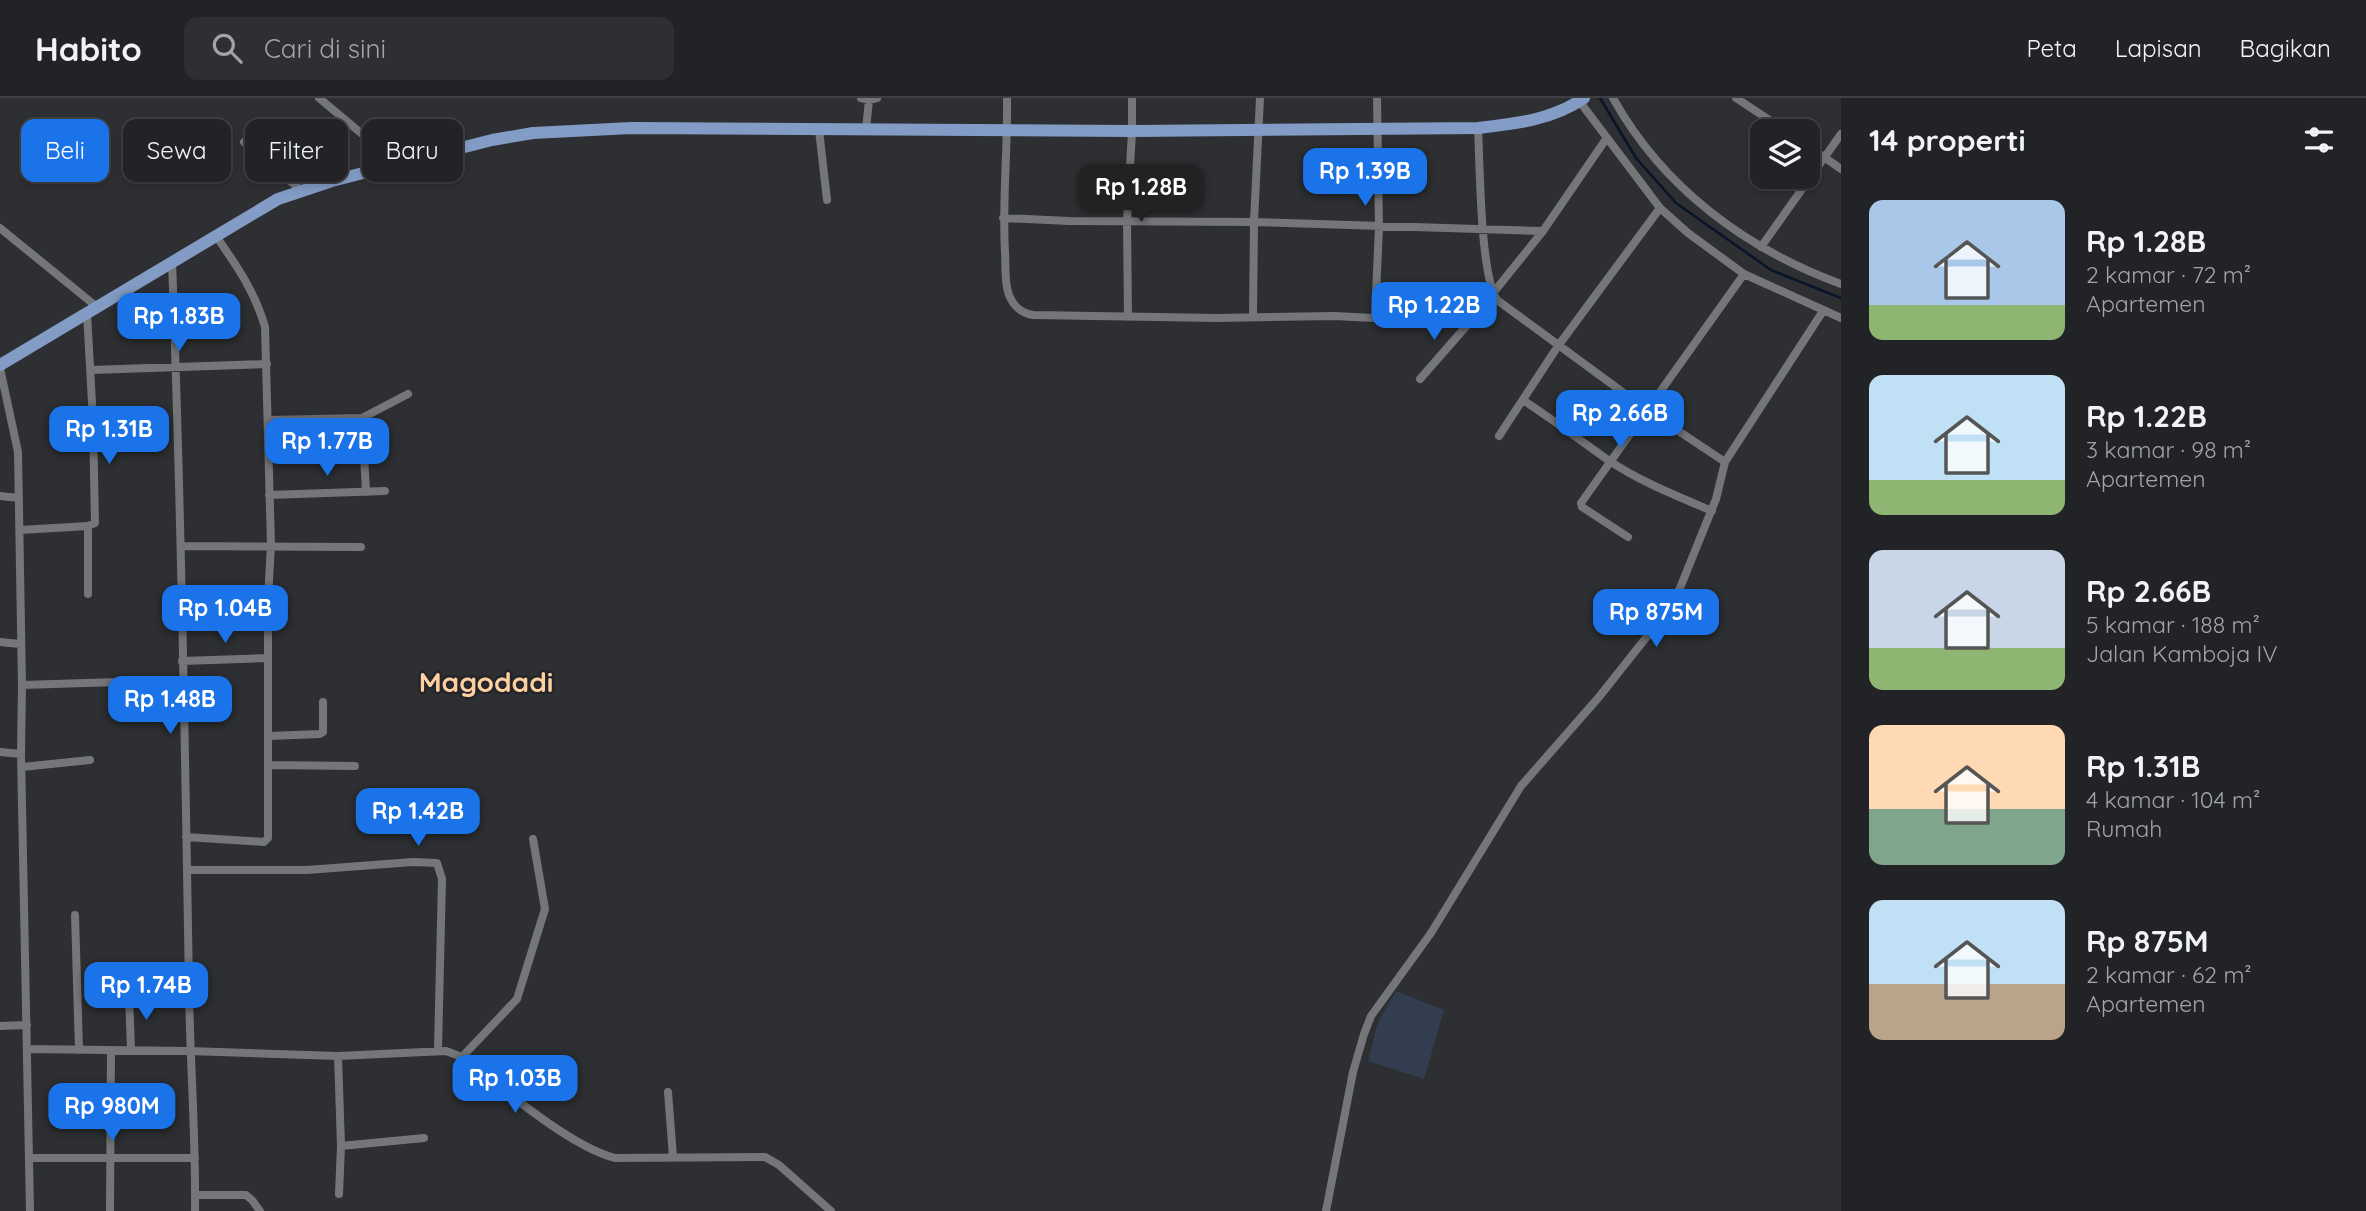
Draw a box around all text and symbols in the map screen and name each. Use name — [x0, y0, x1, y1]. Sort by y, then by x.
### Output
search box — [184, 17, 674, 80]
text: Habito — [35, 28, 142, 69]
icon: search — [208, 29, 246, 67]
text: Cari di sini — [264, 32, 386, 65]
text: Peta — [2026, 33, 2077, 63]
text: Lapisan — [2115, 33, 2202, 63]
text: Bagikan — [2240, 33, 2331, 63]
chip: Beli — [21, 119, 109, 182]
chip: Sewa — [123, 119, 231, 182]
chip: Filter — [245, 119, 348, 182]
chip: Baru — [362, 119, 463, 182]
map controls — [1750, 119, 1820, 189]
button: layers — [1750, 119, 1820, 189]
text: 14 properti — [1869, 121, 2026, 159]
icon: filters — [2300, 121, 2338, 159]
pin: Rp 1.39B — [1293, 148, 1437, 208]
text: Rp 1.39B — [1319, 156, 1411, 185]
pin: Rp 1.28B — [1069, 164, 1213, 224]
text: Rp 1.28B — [1095, 172, 1187, 201]
text: Rp 1.28B — [2086, 222, 2206, 260]
icon: home — [1925, 228, 2009, 312]
text: 2 kamar · 72 m² — [2086, 260, 2251, 289]
pin: Rp 1.22B — [1362, 282, 1506, 342]
text: Apartemen — [2086, 289, 2206, 318]
text: Rp 1.22B — [1388, 290, 1480, 319]
pin: Rp 1.83B — [107, 294, 251, 353]
text: Rp 1.83B — [133, 301, 225, 330]
pin: Rp 2.66B — [1548, 390, 1692, 450]
text: Rp 1.22B — [2086, 397, 2207, 435]
text: Rp 2.66B — [1572, 398, 1668, 427]
icon: home — [1925, 403, 2009, 487]
pin: Rp 1.31B — [37, 406, 181, 466]
text: Rp 1.31B — [65, 414, 153, 443]
pin: Rp 1.77B — [255, 418, 399, 478]
text: Rp 1.77B — [281, 426, 373, 455]
text: 3 kamar · 98 m² — [2086, 435, 2251, 464]
text: Apartemen — [2086, 464, 2206, 493]
text: Rp 2.66B — [2086, 572, 2211, 610]
icon: home — [1925, 578, 2009, 662]
pin: Rp 1.04B — [153, 586, 297, 645]
pin: Rp 875M — [1591, 589, 1721, 649]
text: Rp 1.04B — [178, 593, 272, 622]
text: Rp 875M — [1609, 597, 1703, 626]
text: 5 kamar · 188 m² — [2086, 610, 2260, 639]
text: Jalan Kamboja IV — [2086, 639, 2278, 668]
district label: Magodadi — [419, 664, 553, 699]
pin: Rp 1.48B — [98, 676, 242, 736]
text: Rp 1.48B — [124, 684, 216, 713]
text: Rp 1.31B — [2086, 747, 2200, 785]
icon: home — [1925, 753, 2009, 837]
text: 4 kamar · 104 m² — [2086, 785, 2260, 814]
pin: Rp 1.42B — [346, 788, 490, 848]
text: Rp 1.42B — [372, 796, 464, 825]
text: Rumah — [2086, 814, 2162, 843]
text: Rp 875M — [2086, 922, 2209, 960]
icon: home — [1925, 928, 2009, 1012]
text: 2 kamar · 62 m² — [2086, 960, 2252, 989]
pin: Rp 1.74B — [74, 962, 218, 1022]
text: Rp 1.74B — [100, 970, 192, 999]
text: Apartemen — [2086, 989, 2206, 1018]
pin: Rp 1.03B — [443, 1056, 587, 1115]
text: Rp 1.03B — [469, 1063, 561, 1092]
pin: Rp 980M — [47, 1084, 177, 1143]
text: Rp 980M — [64, 1091, 160, 1120]

